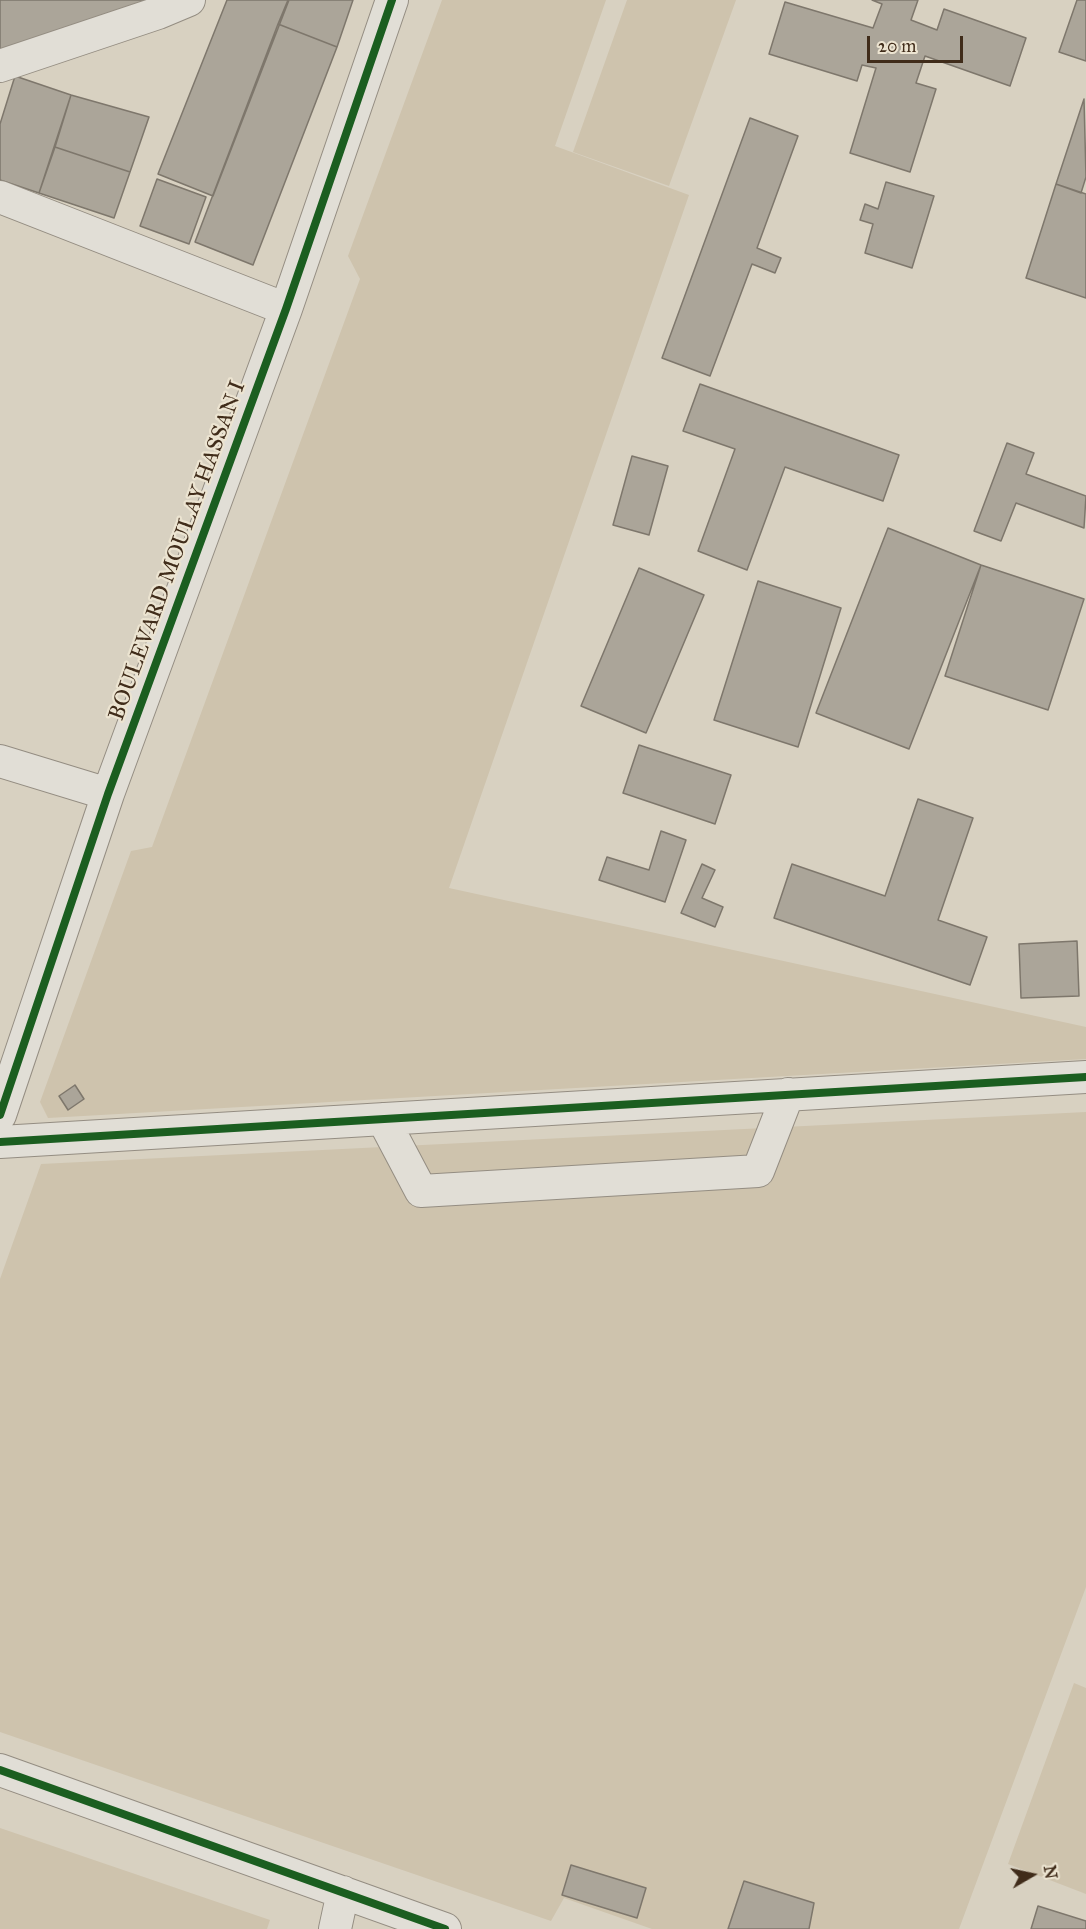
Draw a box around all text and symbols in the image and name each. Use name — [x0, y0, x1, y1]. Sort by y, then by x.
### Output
scale bar — [870, 24, 966, 62]
text: 20 m — [878, 35, 916, 57]
street label: BOULEVARD MOULAY HASSAN I — [104, 378, 252, 724]
north arrow — [1002, 1845, 1062, 1905]
text: N — [1040, 1864, 1061, 1880]

